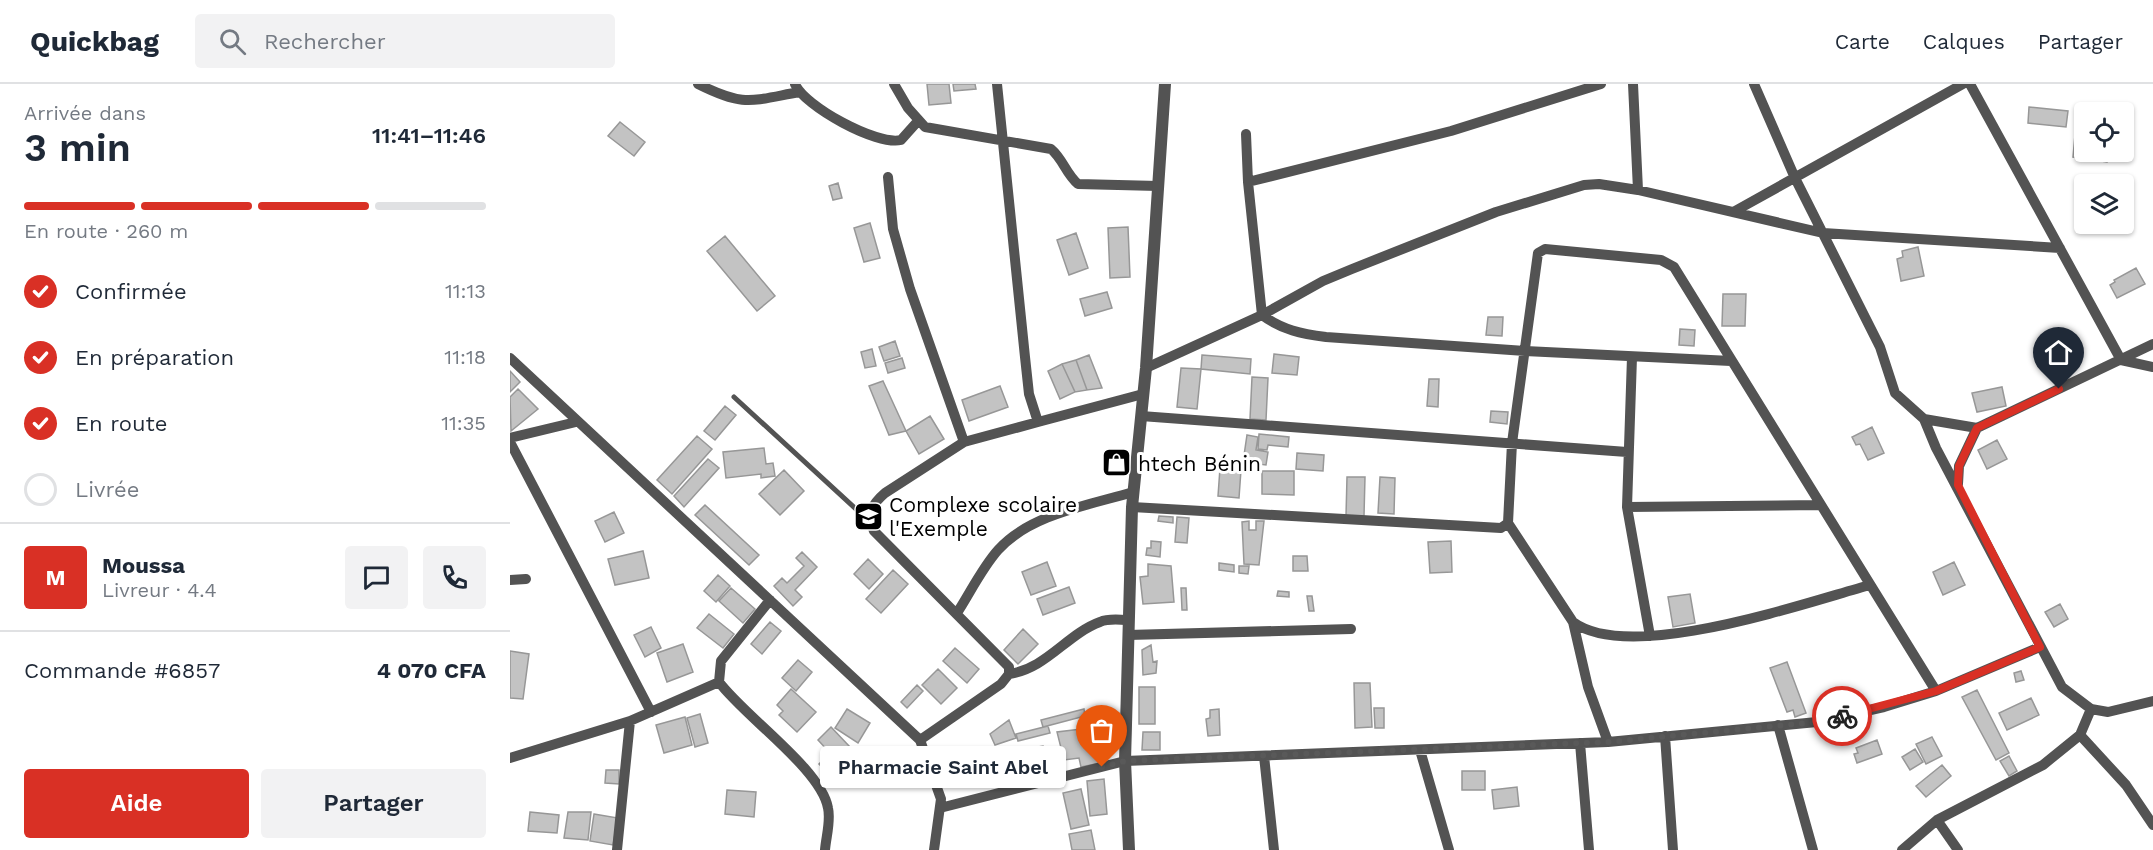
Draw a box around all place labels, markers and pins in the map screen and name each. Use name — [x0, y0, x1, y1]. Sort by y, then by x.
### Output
pin — [2033, 327, 2084, 389]
shop icon: htech Bénin — [1101, 447, 1133, 479]
place label: htech Bénin — [1138, 451, 1261, 476]
place label: Complexe scolaire l'Exemple — [889, 492, 1077, 541]
school or university icon: Complexe scolaire l'Exemple — [852, 500, 884, 532]
pin — [1076, 705, 1127, 767]
callout: Pharmacie Saint Abel — [820, 746, 1066, 788]

